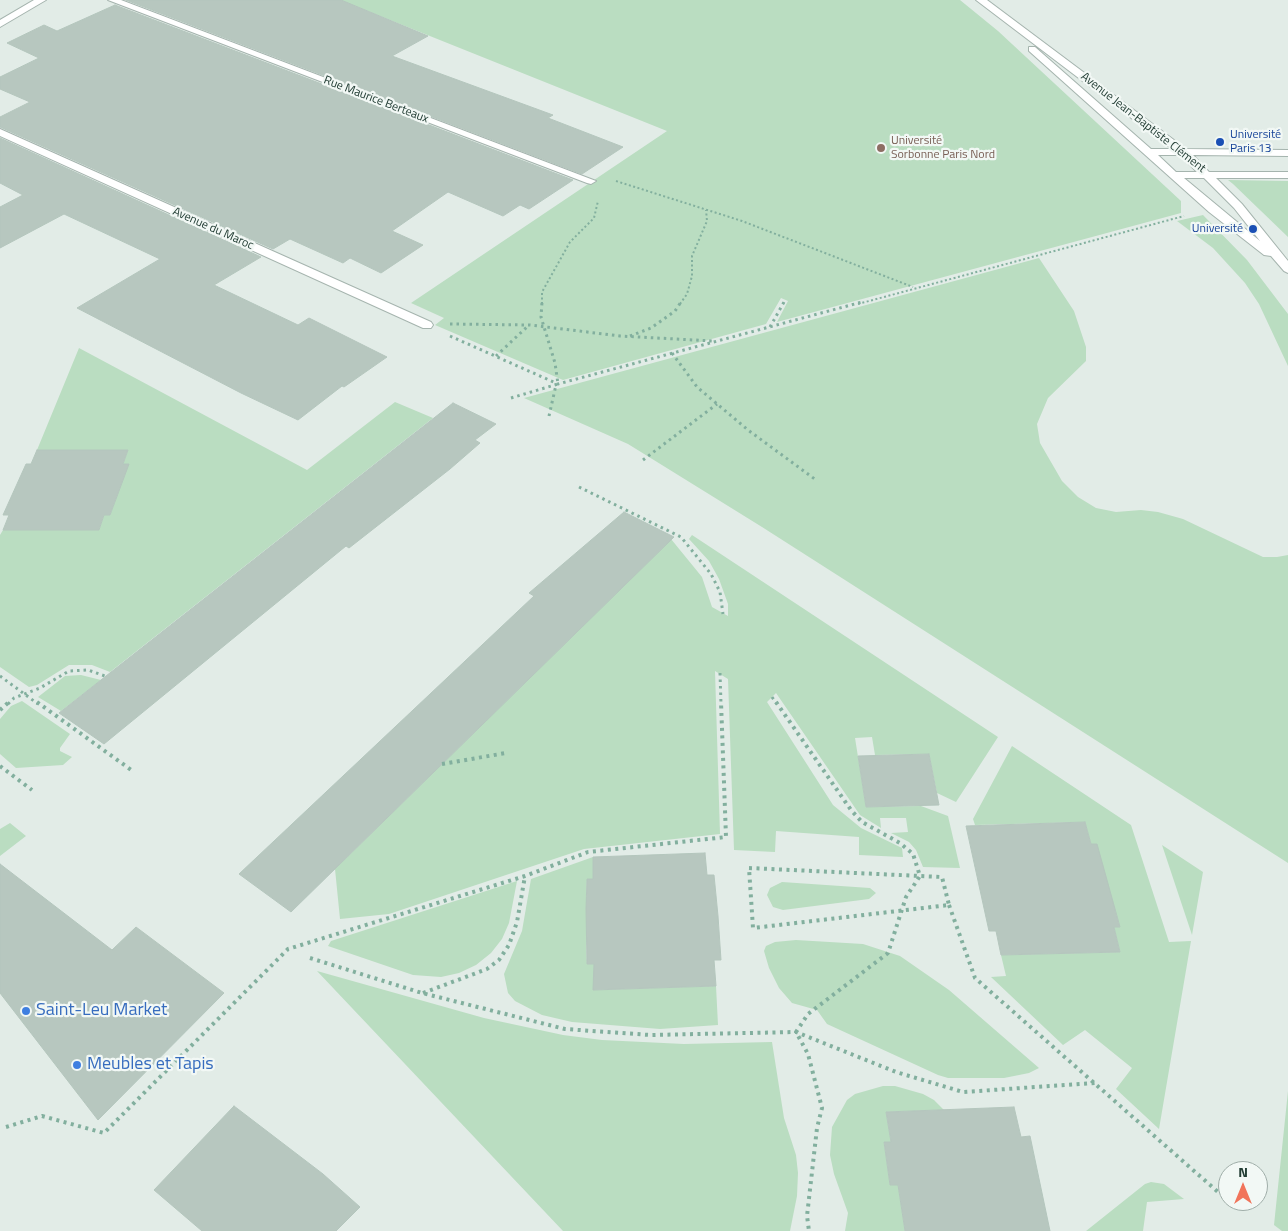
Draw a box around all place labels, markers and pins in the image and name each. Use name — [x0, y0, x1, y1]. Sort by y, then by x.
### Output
place label: Université Paris 13 — [1230, 128, 1281, 156]
place label: Université Sorbonne Paris Nord — [891, 134, 995, 162]
marker: Université Paris 13 — [1214, 136, 1226, 148]
marker: Université Sorbonne Paris Nord — [875, 142, 887, 154]
place label: Université — [1192, 222, 1243, 236]
marker: Université — [1247, 223, 1259, 235]
place label: Saint-Leu Market — [36, 1000, 167, 1022]
marker: Saint-Leu Market — [20, 1005, 32, 1017]
place label: Meubles et Tapis — [87, 1054, 214, 1076]
marker: Meubles et Tapis — [71, 1059, 83, 1071]

